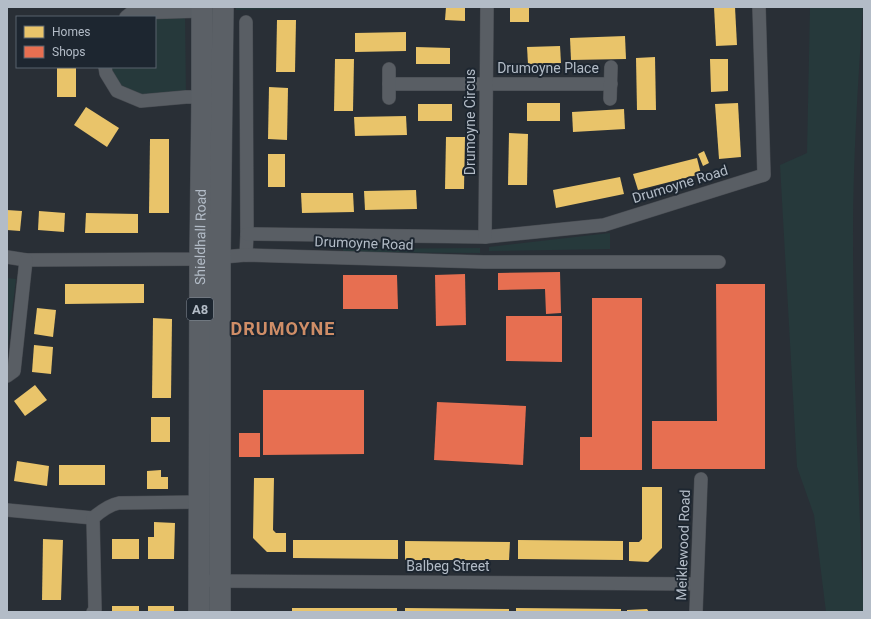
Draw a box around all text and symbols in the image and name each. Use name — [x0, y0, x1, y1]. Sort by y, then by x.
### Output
legend — [16, 16, 156, 68]
text: Homes — [52, 25, 90, 39]
text: Shops — [52, 45, 86, 59]
street label: Drumoyne Place — [497, 60, 599, 76]
street label: Drumoyne Circus — [462, 69, 478, 175]
street label: Drumoyne Road — [630, 162, 730, 206]
street label: Shieldhall Road — [192, 189, 209, 285]
street label: Drumoyne Road — [314, 233, 414, 253]
road number: A8 — [187, 298, 213, 320]
district label: DRUMOYNE — [231, 318, 335, 339]
street label: Meiklewood Road — [673, 489, 693, 601]
street label: Balbeg Street — [406, 558, 490, 574]

